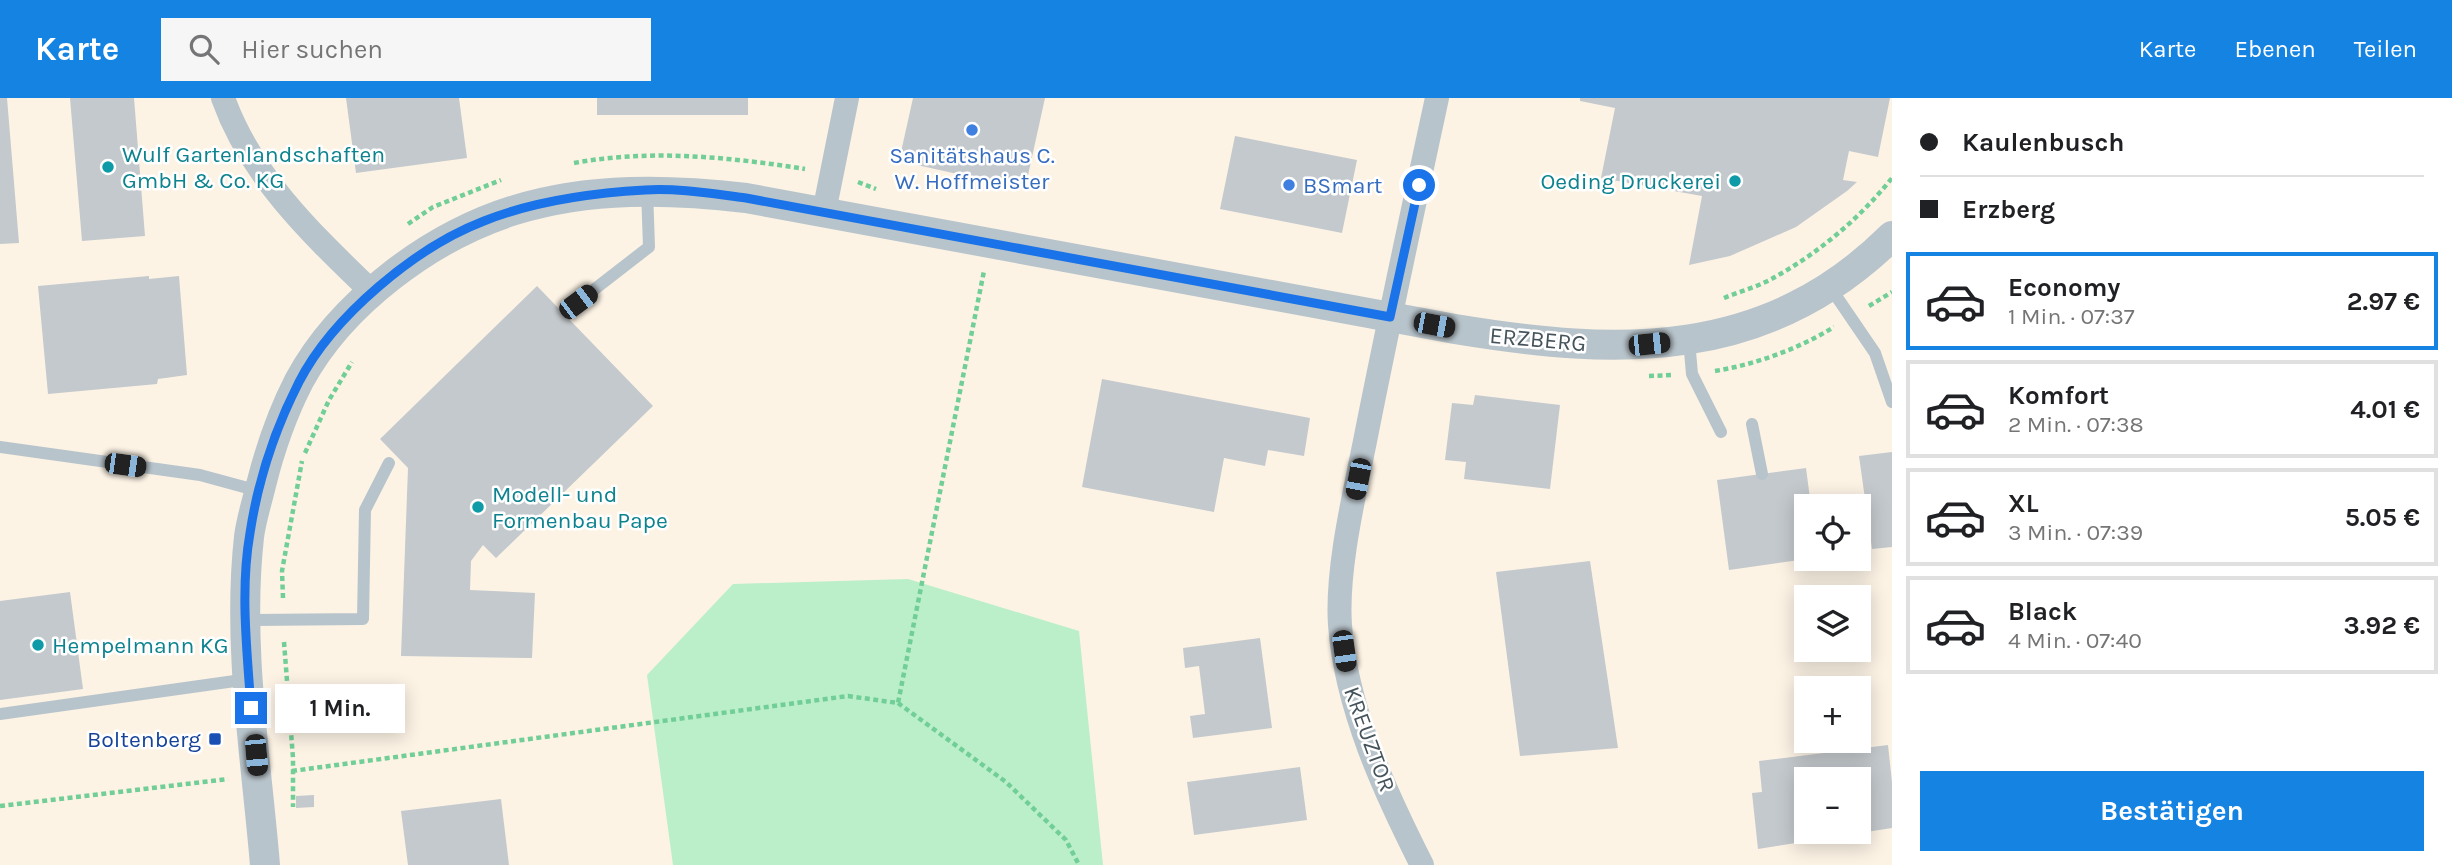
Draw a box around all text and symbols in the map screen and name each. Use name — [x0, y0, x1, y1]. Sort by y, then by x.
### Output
search box — [161, 18, 651, 81]
text: Karte — [35, 30, 119, 68]
icon: search — [185, 30, 223, 68]
text: Hier suchen — [241, 34, 383, 65]
text: Karte — [2139, 35, 2196, 63]
text: Ebenen — [2234, 35, 2316, 63]
text: Teilen — [2354, 35, 2417, 63]
marker: Sanitätshaus C. W. Hoffmeister — [964, 122, 980, 138]
text: Kaulenbusch — [1962, 127, 2124, 158]
place label: Wulf Gartenlandschaften GmbH & Co. KG — [122, 141, 385, 194]
place label: Sanitätshaus C. W. Hoffmeister — [889, 142, 1055, 195]
marker: Wulf Gartenlandschaften GmbH & Co. KG — [100, 159, 116, 175]
place label: Oeding Druckerei — [1540, 168, 1721, 195]
route start — [1403, 169, 1435, 201]
place label: BSmart — [1303, 172, 1383, 199]
marker: Oeding Druckerei — [1727, 173, 1743, 189]
marker: BSmart — [1281, 177, 1297, 193]
text: Erzberg — [1962, 194, 2055, 225]
icon: car — [1924, 270, 1987, 333]
text: Economy — [2008, 272, 2120, 303]
car — [555, 281, 602, 323]
text: 2.97 € — [2347, 286, 2420, 317]
text: 1 Min. · 07:37 — [2008, 303, 2135, 330]
car — [1412, 311, 1457, 339]
street label: ERZBERG — [1489, 322, 1587, 357]
car — [1628, 331, 1671, 357]
icon: car — [1924, 378, 1987, 441]
text: Komfort — [2008, 380, 2109, 411]
text: 4.01 € — [2350, 394, 2420, 425]
text: 2 Min. · 07:38 — [2008, 411, 2144, 438]
car — [103, 452, 148, 478]
car — [1344, 456, 1373, 502]
place label: Modell- und Formenbau Pape — [492, 481, 668, 534]
icon: car — [1924, 486, 1987, 549]
text: XL — [2008, 488, 2039, 519]
map controls — [1794, 494, 1871, 844]
button: locate — [1794, 494, 1871, 571]
marker: Modell- und Formenbau Pape — [470, 499, 486, 515]
text: 5.05 € — [2345, 502, 2420, 533]
text: 3 Min. · 07:39 — [2008, 519, 2143, 546]
button: layers — [1794, 585, 1871, 662]
icon: car — [1924, 594, 1987, 657]
text: Black — [2008, 596, 2077, 627]
text: 3.92 € — [2344, 610, 2420, 641]
text: 4 Min. · 07:40 — [2008, 627, 2142, 654]
car — [1331, 629, 1358, 673]
place label: Hempelmann KG — [52, 632, 229, 659]
marker: Hempelmann KG — [30, 637, 46, 653]
button: + — [1794, 676, 1871, 753]
street label: KREUZTOR — [1338, 683, 1401, 796]
callout: 1 Min. — [276, 684, 405, 732]
route end — [235, 692, 267, 724]
text: 1 Min. — [310, 695, 370, 722]
place label: Boltenberg — [87, 726, 201, 753]
marker: Boltenberg — [207, 731, 223, 747]
car — [244, 733, 269, 777]
button: − — [1794, 767, 1871, 844]
button: Bestätigen — [1920, 771, 2424, 851]

